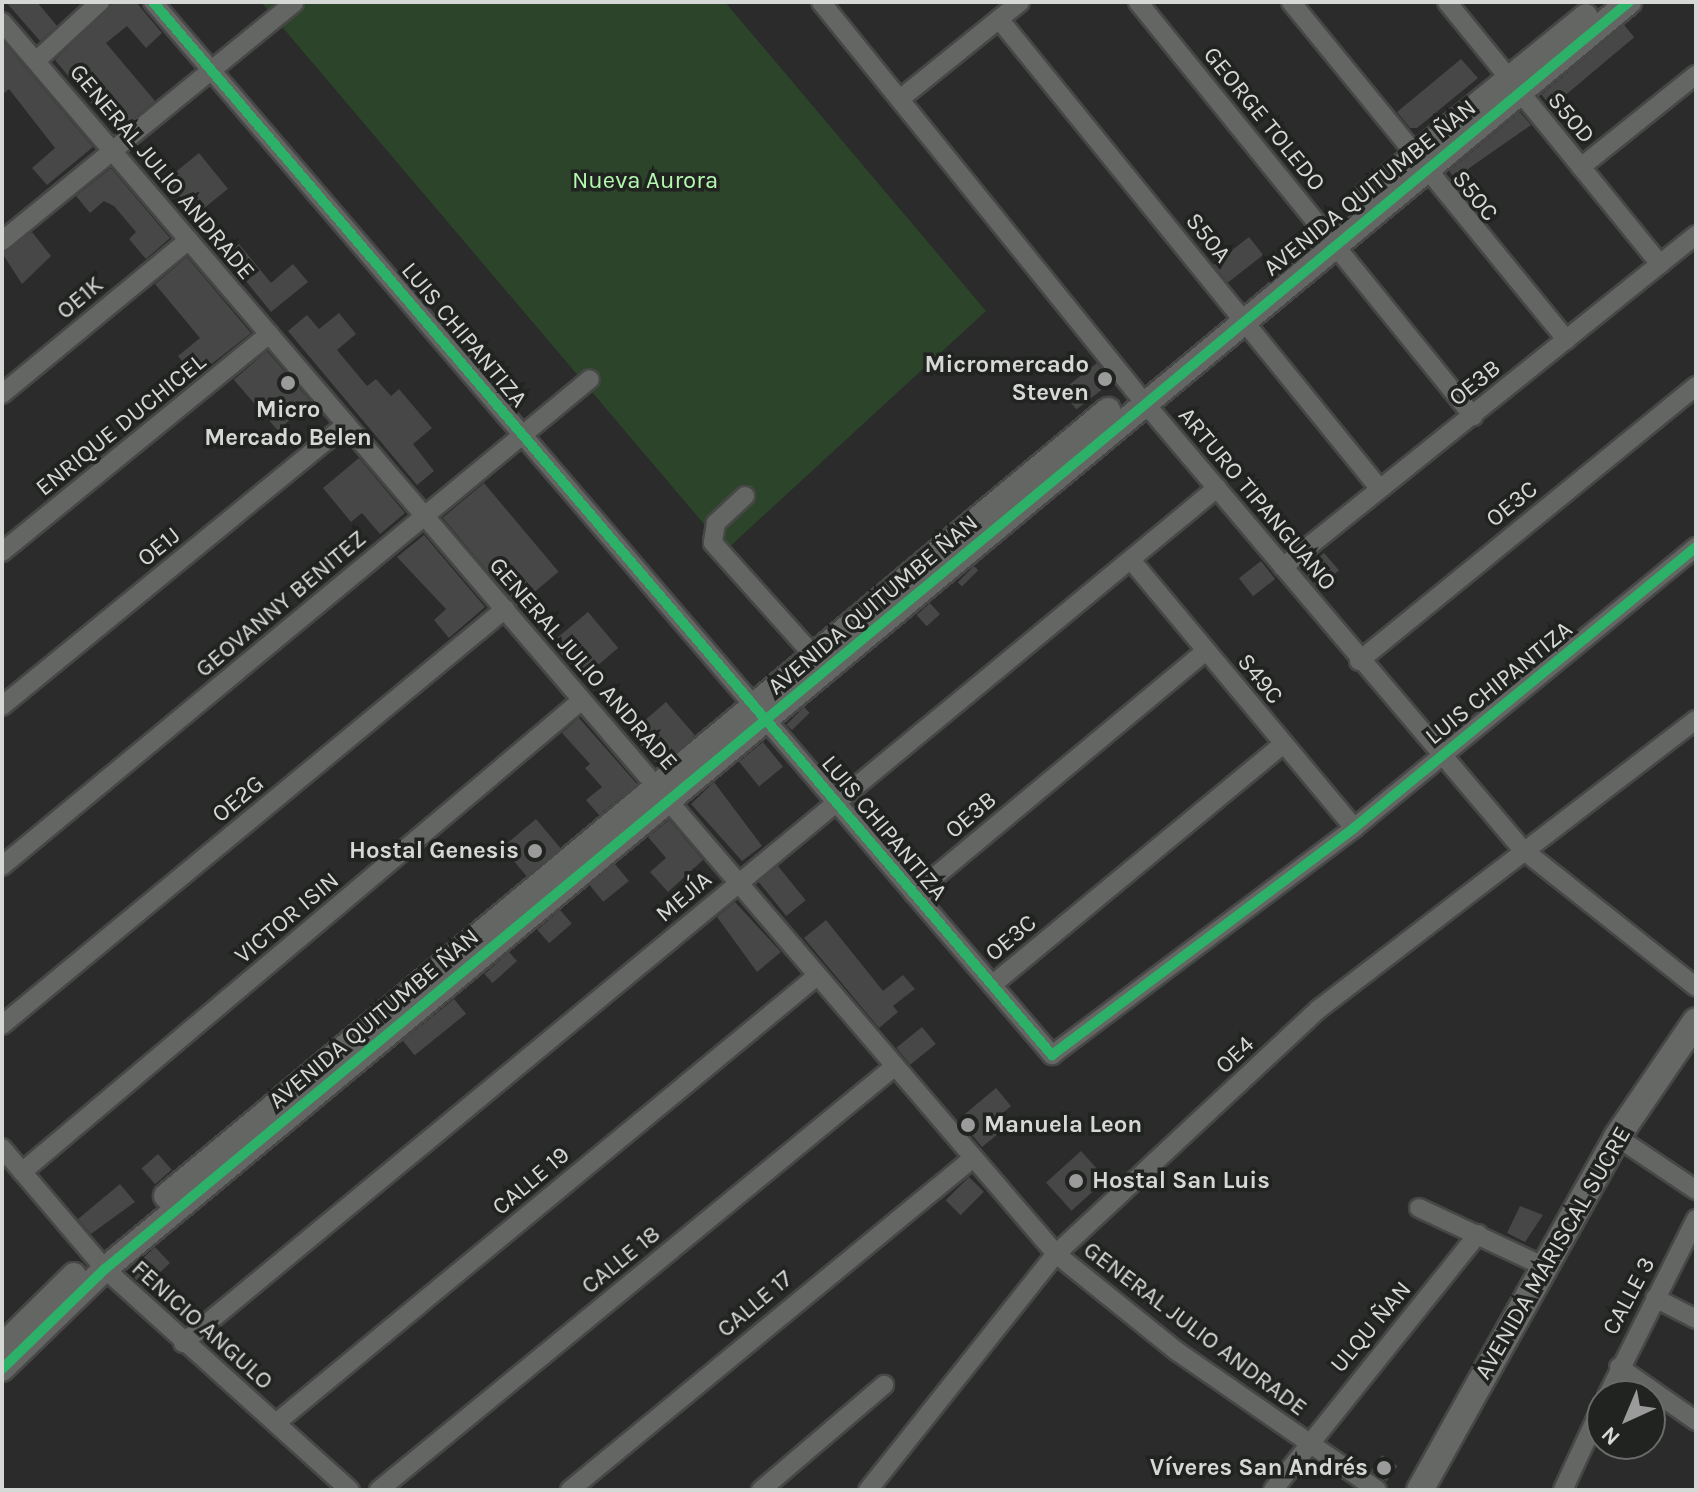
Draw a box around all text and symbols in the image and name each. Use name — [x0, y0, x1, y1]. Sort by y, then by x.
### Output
street label: GEORGE TOLEDO — [1197, 41, 1331, 197]
street label: GENERAL JULIO ANDRADE — [63, 58, 261, 286]
street label: S50D — [1541, 86, 1601, 150]
street label: AVENIDA QUITUMBE ÑAN — [1258, 93, 1482, 283]
street label: S50C — [1446, 165, 1504, 227]
park label: Nueva Aurora — [572, 167, 718, 195]
street label: S50A — [1179, 207, 1237, 269]
street label: LUIS CHIPANTIZA — [395, 257, 533, 413]
street label: OE1K — [51, 270, 109, 326]
street label: ENRIQUE DUCHICEL — [30, 348, 212, 502]
place label: Micromercado Steven — [924, 351, 1089, 407]
street label: OE3B — [1443, 354, 1507, 412]
marker: Micromercado Steven — [1096, 370, 1114, 388]
marker: Micro Mercado Belen — [279, 374, 297, 392]
place label: Micro Mercado Belen — [204, 396, 372, 452]
street label: ARTURO TIPANGUANO — [1172, 402, 1342, 596]
street label: OE3C — [1480, 475, 1544, 533]
street label: AVENIDA QUITUMBE ÑAN — [762, 509, 984, 701]
street label: OE1J — [132, 521, 186, 573]
street label: GEOVANNY BENITEZ — [190, 524, 372, 684]
street label: GENERAL JULIO ANDRADE — [483, 552, 683, 776]
street label: LUIS CHIPANTIZA — [1420, 615, 1578, 751]
street label: S49C — [1231, 648, 1289, 710]
street label: LUIS CHIPANTIZA — [815, 750, 953, 906]
street label: OE2G — [206, 769, 270, 829]
street label: OE3B — [940, 785, 1002, 845]
place label: Hostal Genesis — [349, 837, 519, 865]
marker: Hostal Genesis — [526, 842, 544, 860]
street label: MEJÍA — [650, 865, 718, 929]
street label: VICTOR ISIN — [229, 866, 345, 970]
street label: OE3C — [980, 908, 1042, 968]
street label: AVENIDA QUITUMBE ÑAN — [263, 923, 485, 1115]
street label: OE4 — [1210, 1030, 1260, 1080]
place label: Manuela Leon — [984, 1111, 1142, 1139]
marker: Manuela Leon — [959, 1116, 977, 1134]
street label: AVENIDA MARISCAL SUCRE — [1469, 1121, 1637, 1385]
street label: CALLE 19 — [487, 1140, 575, 1222]
place label: Hostal San Luis — [1092, 1167, 1270, 1195]
marker: Hostal San Luis — [1067, 1172, 1085, 1190]
street label: CALLE 18 — [576, 1220, 666, 1300]
street label: GENERAL JULIO ANDRADE — [1077, 1235, 1313, 1423]
street label: CALLE 3 — [1596, 1252, 1662, 1340]
street label: FENICIO ANGULO — [126, 1254, 278, 1396]
street label: CALLE 17 — [712, 1264, 798, 1344]
street label: ULQU ÑAN — [1324, 1275, 1418, 1379]
north arrow — [1586, 1380, 1666, 1460]
text: N — [1596, 1421, 1625, 1451]
place label: Víveres San Andrés — [1150, 1454, 1368, 1482]
marker: Víveres San Andrés — [1375, 1459, 1393, 1477]

